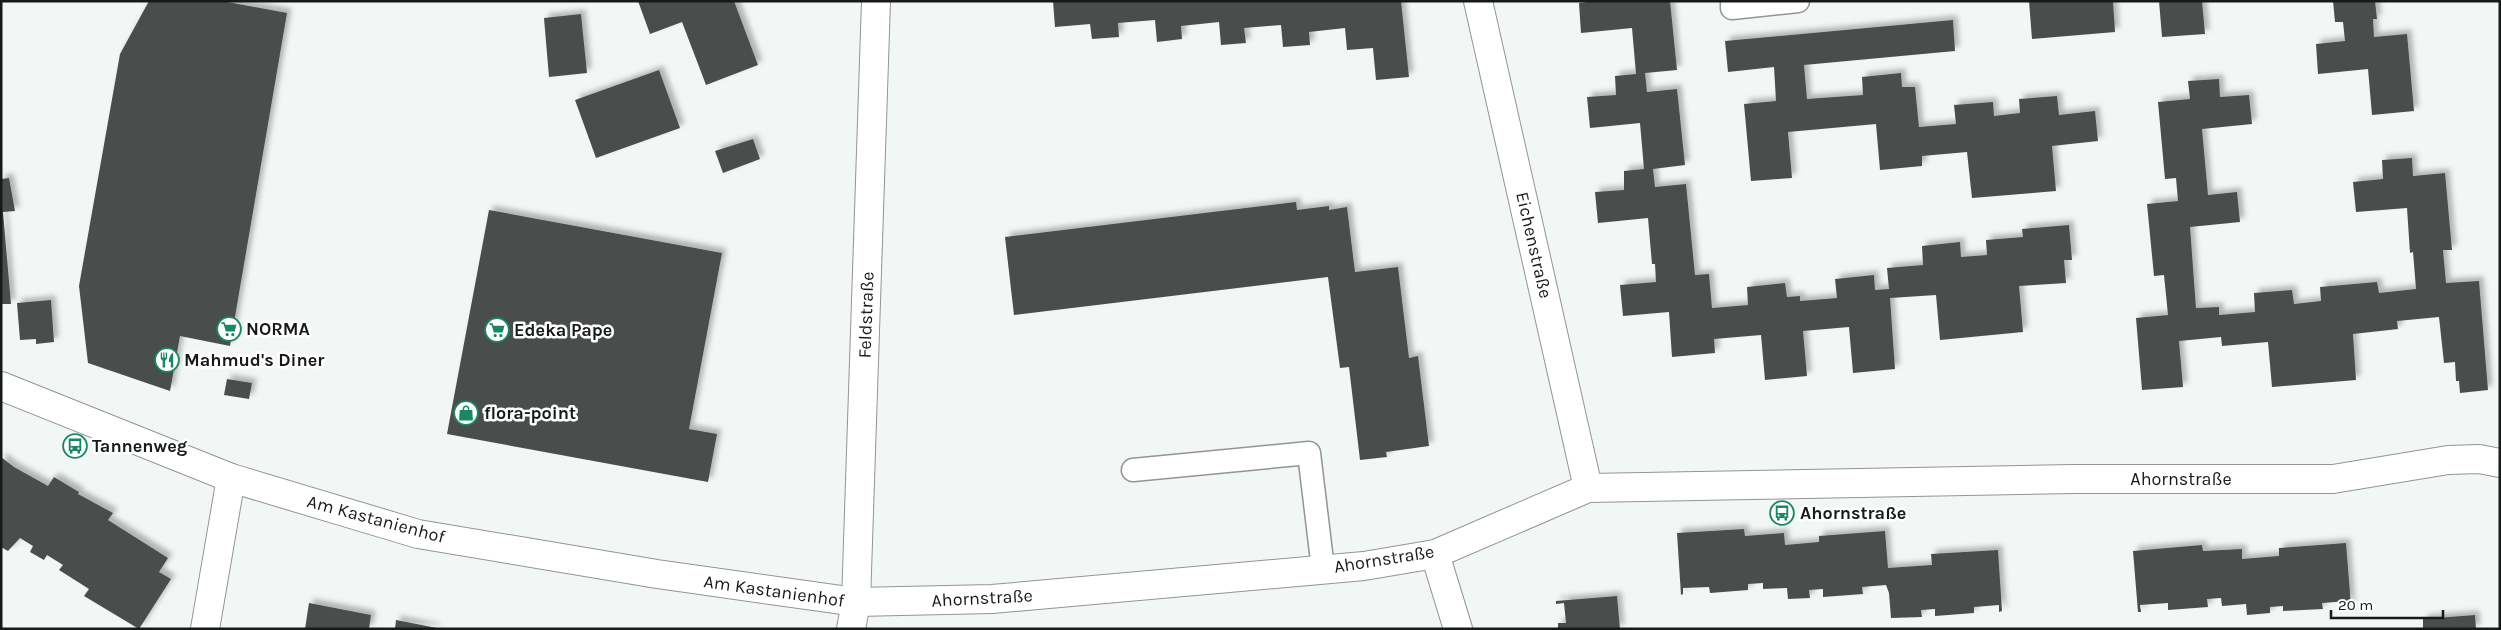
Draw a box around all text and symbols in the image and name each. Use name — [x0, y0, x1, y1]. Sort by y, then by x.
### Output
street label: Eichenstraße — [1511, 190, 1557, 300]
street label: Feldstraße — [853, 271, 879, 359]
supermarket icon: NORMA — [216, 316, 242, 342]
supermarket icon: Edeka Pape — [484, 317, 510, 343]
place label: NORMA — [246, 318, 310, 340]
place label: Edeka Pape — [514, 319, 612, 341]
restaurant icon: Mahmud's Diner — [154, 347, 180, 373]
place label: Mahmud's Diner — [184, 349, 324, 371]
shop icon: flora-point — [453, 400, 479, 426]
place label: flora-point — [484, 402, 576, 424]
bus stop icon: Tannenweg — [62, 433, 88, 459]
place label: Tannenweg — [92, 435, 188, 457]
street label: Ahornstraße — [2130, 468, 2232, 490]
street label: Am Kastanienhof — [305, 490, 448, 548]
bus stop icon: Ahornstraße — [1769, 500, 1795, 526]
place label: Ahornstraße — [1800, 502, 1906, 524]
street label: Ahornstraße — [1332, 540, 1436, 578]
street label: Am Kastanienhof — [702, 570, 846, 612]
street label: Ahornstraße — [931, 584, 1033, 612]
scale bar — [2331, 588, 2444, 620]
text: 20 m — [2338, 596, 2373, 614]

